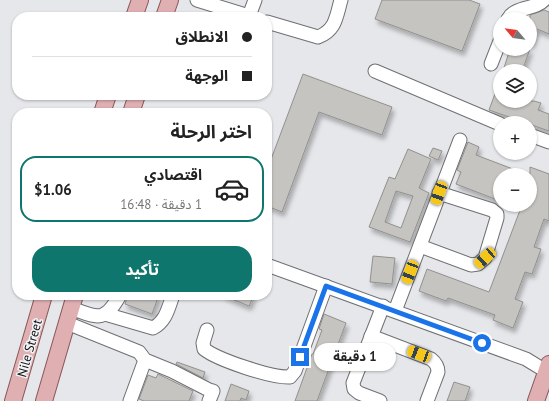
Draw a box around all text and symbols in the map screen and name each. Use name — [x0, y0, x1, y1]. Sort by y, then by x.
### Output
north arrow — [493, 12, 537, 56]
map controls — [493, 12, 537, 212]
text: الانطلاق — [176, 27, 228, 46]
button: layers — [493, 64, 537, 108]
text: الوجهة — [185, 66, 228, 85]
button: + — [493, 116, 537, 160]
text: اختر الرحلة — [171, 120, 252, 143]
text: اقتصادي — [144, 165, 202, 184]
button: − — [493, 168, 537, 212]
icon: car — [214, 171, 250, 207]
text: $1.06 — [34, 180, 72, 199]
car — [429, 180, 449, 206]
text: 1 دقيقة · 16:48 — [120, 196, 202, 213]
button: تأكيد — [32, 246, 252, 292]
car — [472, 246, 498, 270]
car — [400, 259, 420, 285]
street label: Nile Street — [13, 317, 46, 379]
route start — [473, 334, 491, 352]
callout: 1 دقيقة — [314, 343, 396, 371]
car — [406, 344, 432, 364]
route end — [291, 348, 309, 366]
text: 1 دقيقة — [333, 348, 377, 365]

